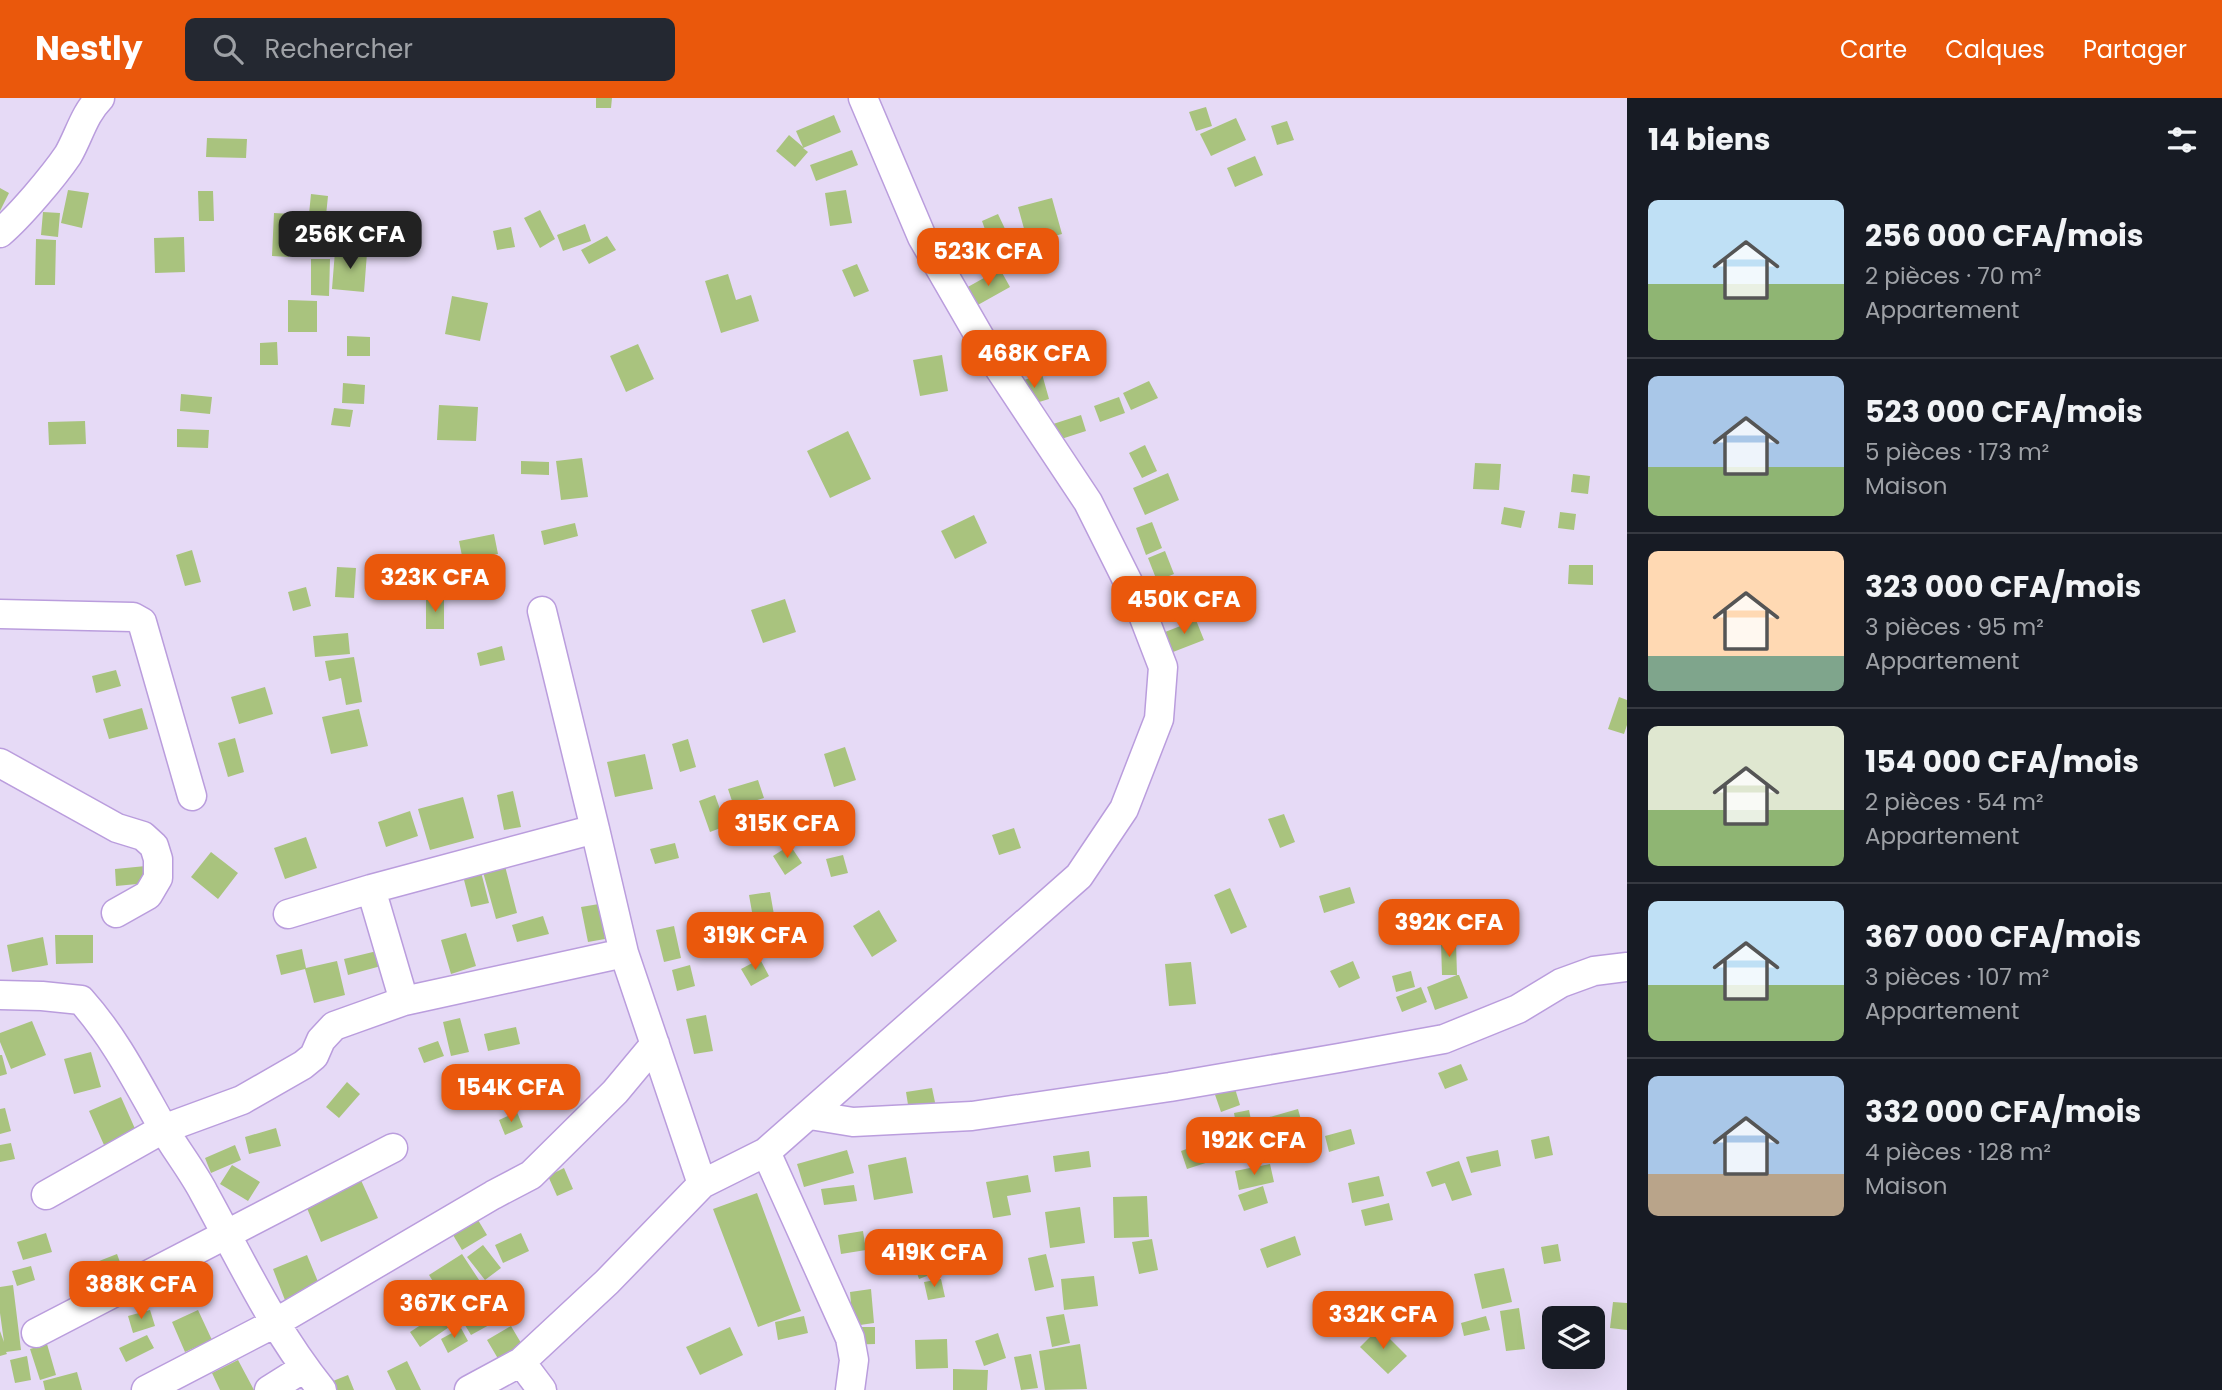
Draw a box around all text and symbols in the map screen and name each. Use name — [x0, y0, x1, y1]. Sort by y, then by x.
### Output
search box — [185, 18, 675, 81]
text: Nestly — [35, 25, 143, 72]
icon: search — [209, 30, 247, 68]
text: Rechercher — [265, 31, 413, 67]
text: Carte — [1840, 33, 1907, 66]
text: Calques — [1945, 33, 2045, 66]
text: Partager — [2083, 33, 2187, 66]
text: 14 biens — [1648, 118, 1771, 161]
icon: filters — [2163, 121, 2201, 159]
pin: 256K CFA — [278, 212, 422, 271]
text: 256 000 CFA/mois — [1865, 214, 2144, 257]
text: 256K CFA — [295, 218, 405, 250]
pin: 523K CFA — [916, 228, 1060, 288]
icon: home — [1704, 228, 1788, 312]
text: 523K CFA — [933, 235, 1043, 267]
text: 2 pièces · 70 m² — [1865, 260, 2042, 292]
text: Appartement — [1865, 294, 2019, 326]
pin: 468K CFA — [962, 330, 1106, 390]
text: 468K CFA — [977, 337, 1091, 369]
text: 523 000 CFA/mois — [1865, 390, 2143, 433]
icon: home — [1704, 404, 1788, 488]
text: 5 pièces · 173 m² — [1865, 436, 2049, 468]
text: Maison — [1865, 470, 1947, 502]
pin: 323K CFA — [363, 554, 507, 614]
text: 323K CFA — [381, 561, 489, 593]
text: 323 000 CFA/mois — [1865, 565, 2141, 608]
pin: 450K CFA — [1112, 576, 1256, 636]
icon: home — [1704, 579, 1788, 663]
text: 450K CFA — [1127, 583, 1241, 615]
text: 3 pièces · 95 m² — [1865, 611, 2044, 643]
text: Appartement — [1865, 645, 2019, 677]
text: 154 000 CFA/mois — [1865, 740, 2139, 783]
icon: home — [1704, 754, 1788, 838]
text: 2 pièces · 54 m² — [1865, 786, 2044, 818]
pin: 315K CFA — [715, 800, 859, 860]
text: 315K CFA — [734, 807, 840, 839]
text: Appartement — [1865, 820, 2019, 852]
pin: 392K CFA — [1377, 900, 1521, 959]
text: 392K CFA — [1394, 906, 1504, 938]
pin: 319K CFA — [683, 912, 827, 972]
text: 367 000 CFA/mois — [1865, 915, 2141, 958]
text: 319K CFA — [703, 919, 807, 951]
icon: home — [1704, 929, 1788, 1013]
text: 3 pièces · 107 m² — [1865, 961, 2049, 993]
text: Appartement — [1865, 995, 2019, 1027]
pin: 154K CFA — [439, 1065, 583, 1124]
text: 154K CFA — [457, 1071, 565, 1103]
text: 332 000 CFA/mois — [1865, 1090, 2141, 1133]
icon: home — [1704, 1104, 1788, 1188]
pin: 192K CFA — [1182, 1118, 1326, 1177]
text: 192K CFA — [1202, 1124, 1306, 1156]
text: 4 pièces · 128 m² — [1865, 1136, 2051, 1168]
text: Maison — [1865, 1170, 1947, 1202]
pin: 419K CFA — [862, 1230, 1006, 1289]
text: 419K CFA — [881, 1236, 987, 1268]
pin: 388K CFA — [69, 1262, 213, 1321]
text: 388K CFA — [85, 1268, 197, 1300]
pin: 367K CFA — [382, 1280, 526, 1340]
text: 367K CFA — [400, 1287, 508, 1319]
pin: 332K CFA — [1311, 1292, 1455, 1351]
text: 332K CFA — [1329, 1298, 1437, 1330]
map controls — [1542, 1306, 1605, 1369]
button: layers — [1542, 1306, 1605, 1369]

